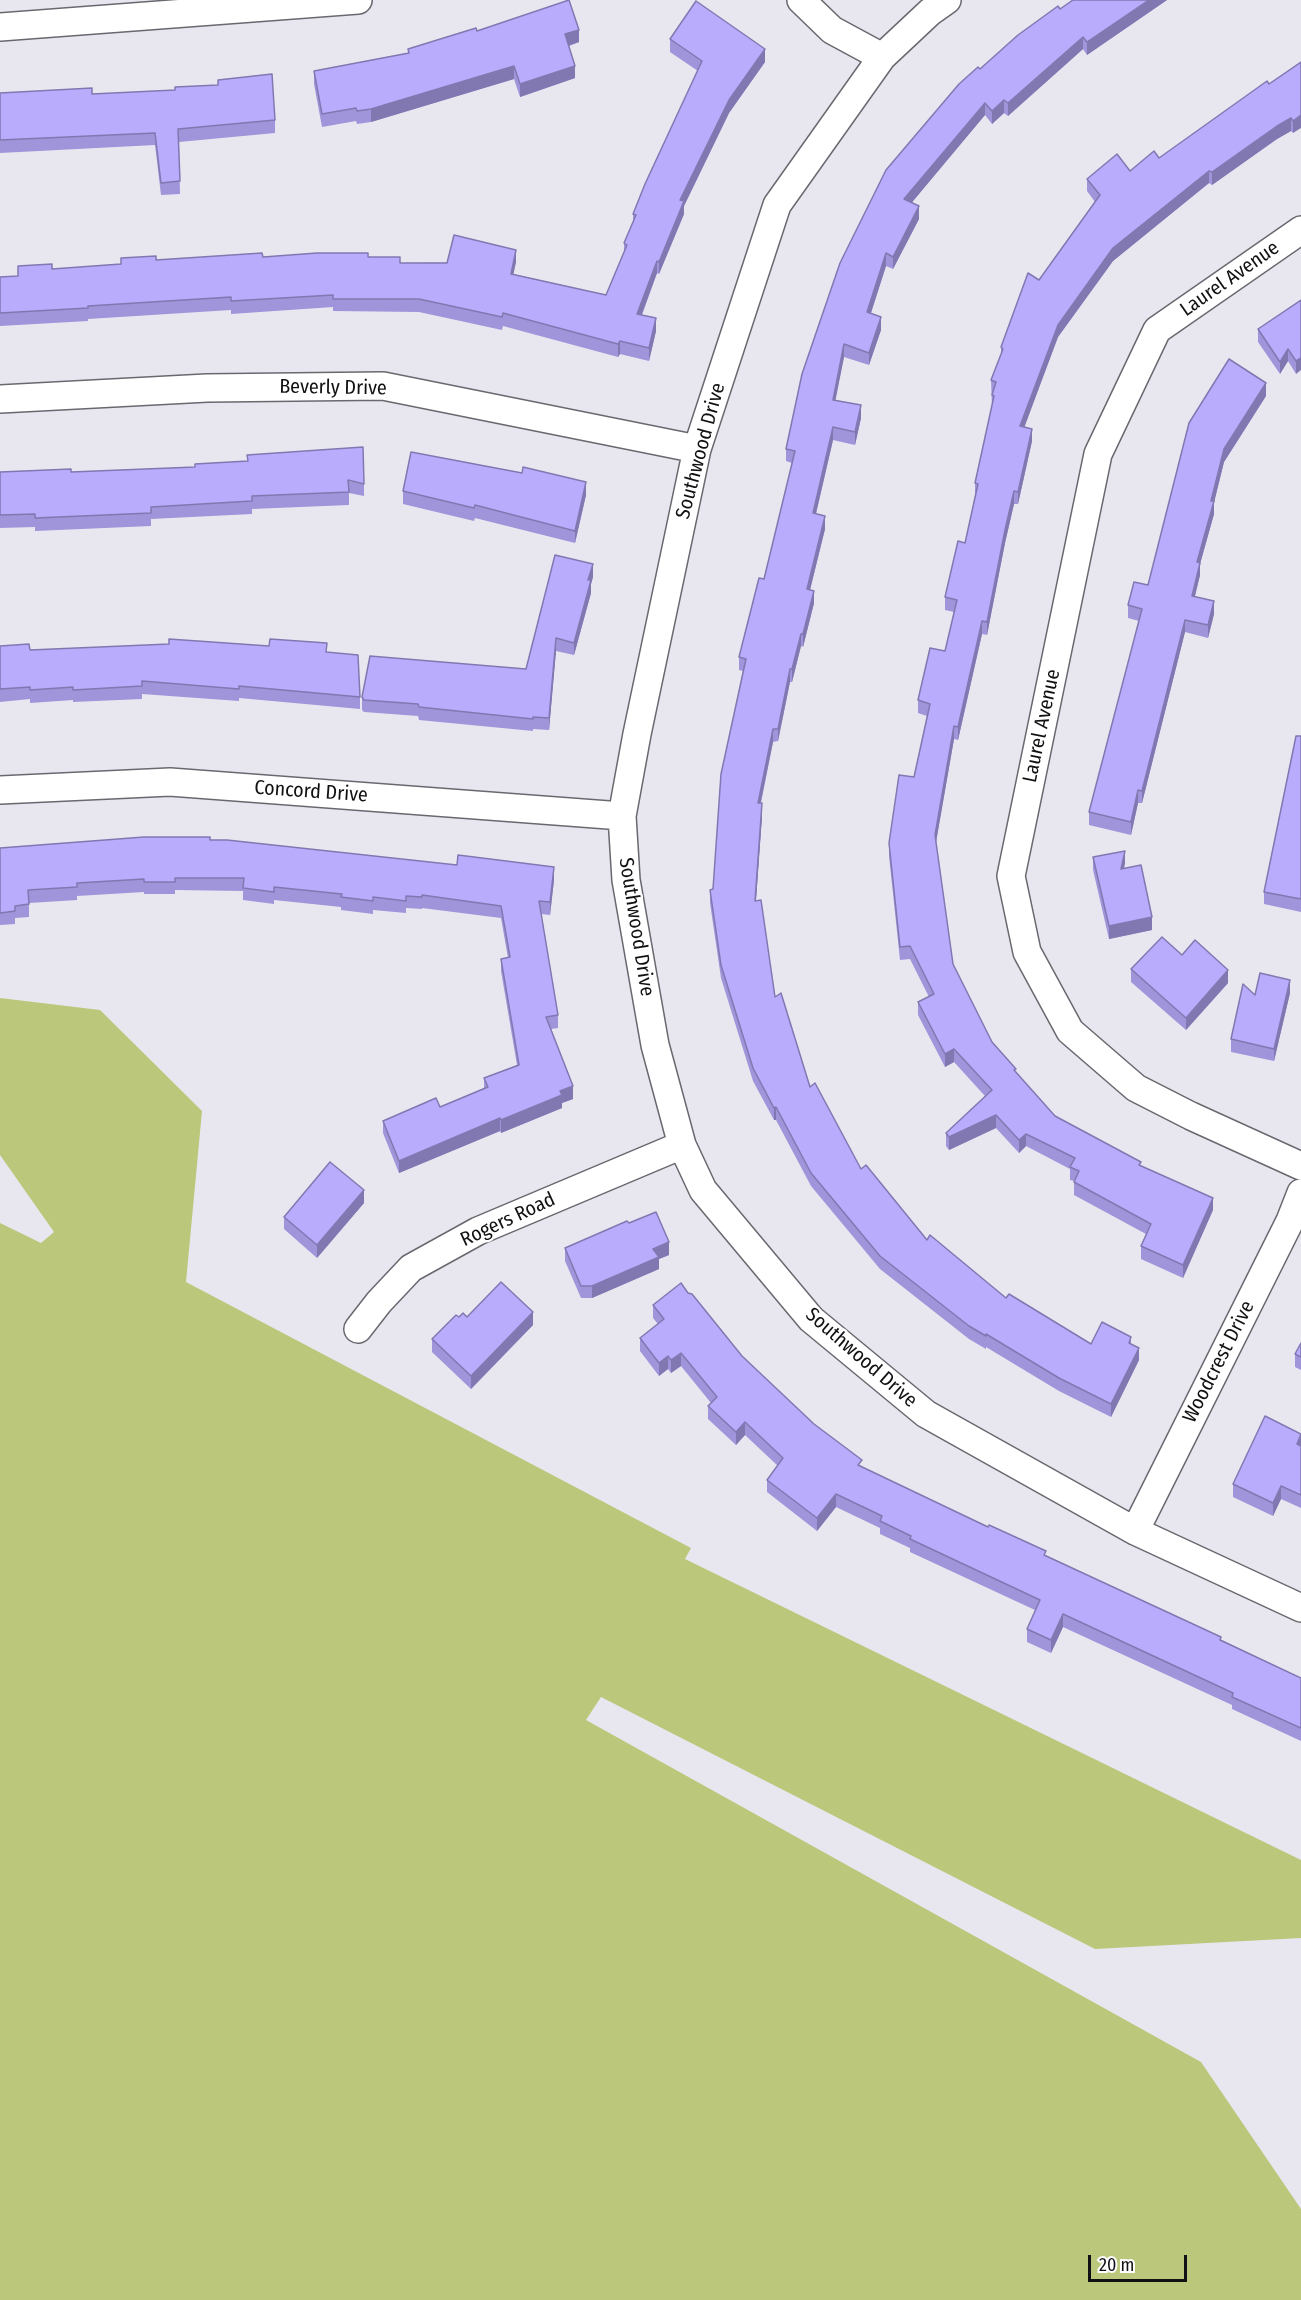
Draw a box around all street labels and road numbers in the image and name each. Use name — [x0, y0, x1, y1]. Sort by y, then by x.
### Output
street label: Laurel Avenue — [1176, 236, 1284, 322]
street label: Beverly Drive — [279, 375, 387, 401]
street label: Southwood Drive — [671, 380, 731, 522]
street label: Laurel Avenue — [1018, 667, 1066, 785]
street label: Concord Drive — [253, 776, 369, 808]
street label: Southwood Drive — [613, 856, 659, 998]
street label: Rogers Road — [457, 1188, 559, 1252]
street label: Woodcrest Drive — [1178, 1297, 1260, 1427]
street label: Southwood Drive — [800, 1303, 922, 1413]

